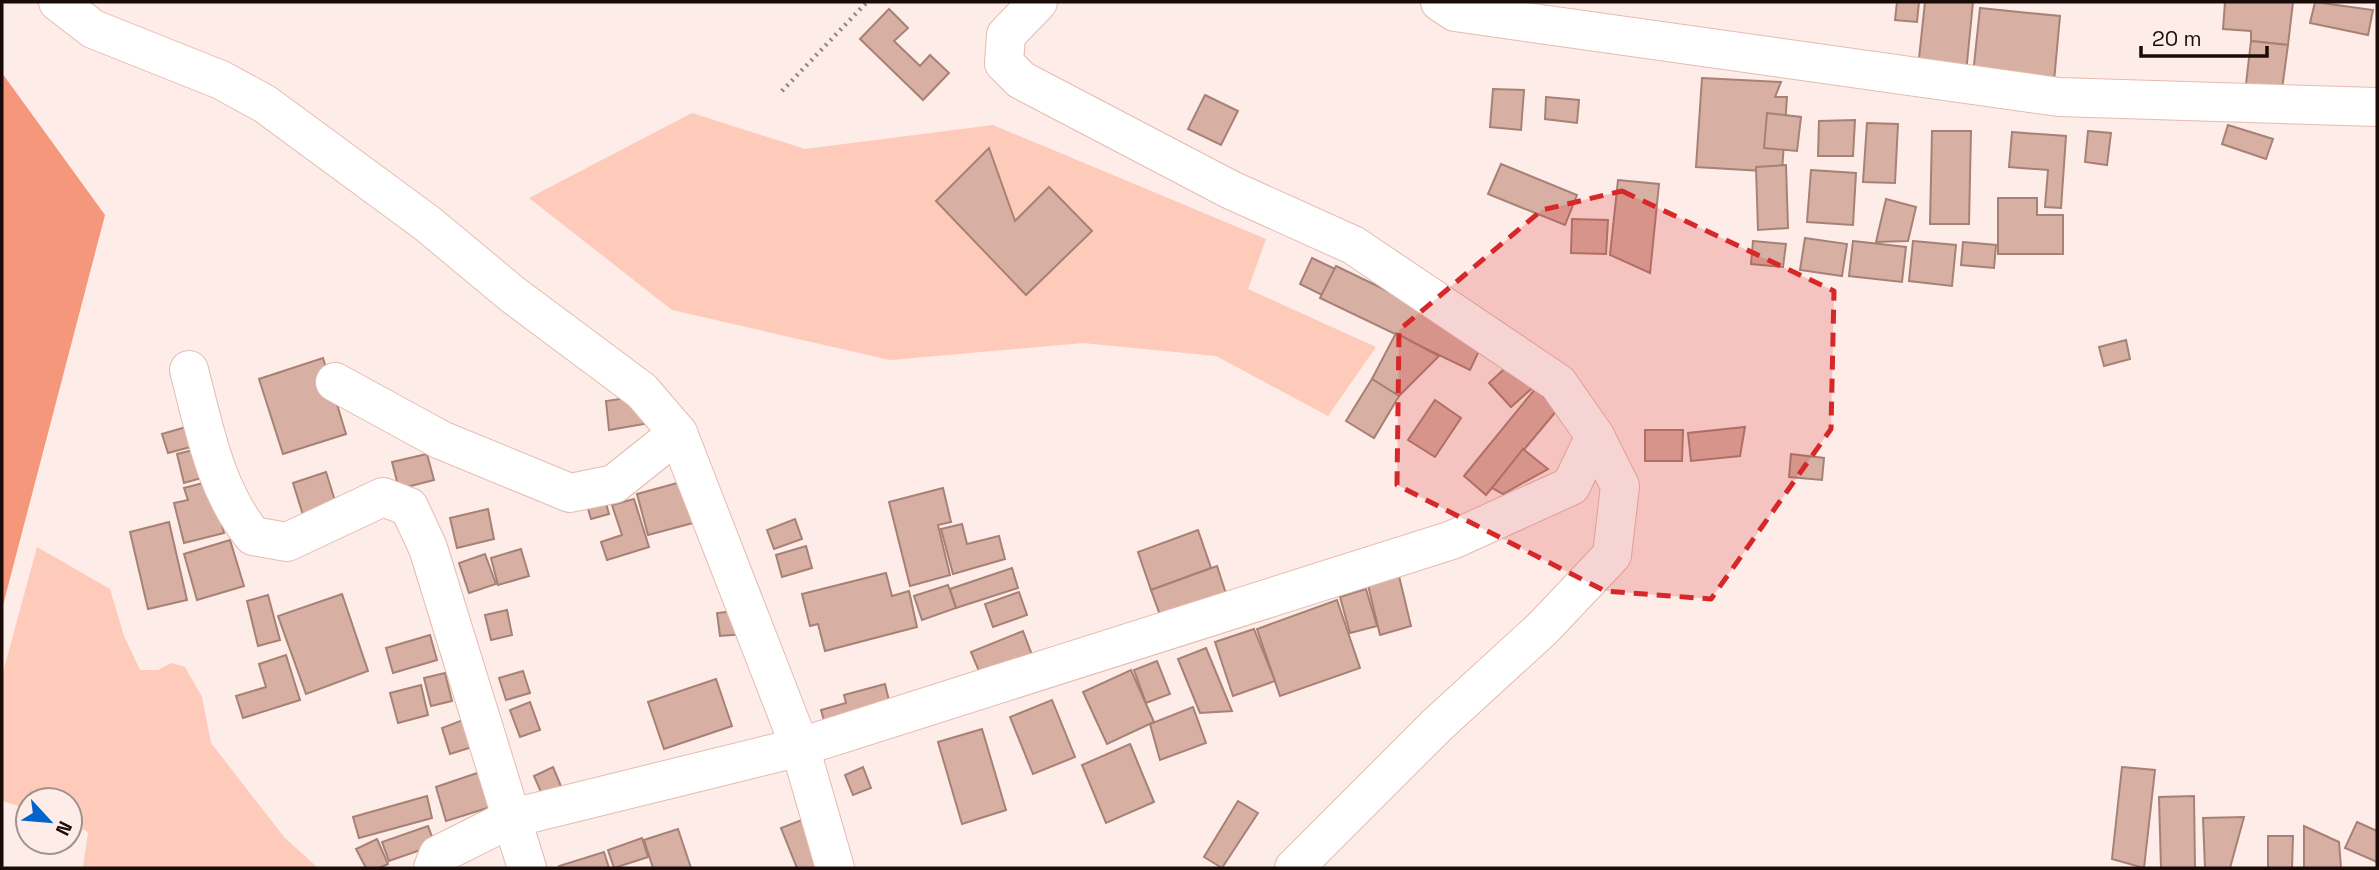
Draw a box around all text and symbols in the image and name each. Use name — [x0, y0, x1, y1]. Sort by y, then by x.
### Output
scale bar — [2141, 14, 2267, 58]
text: 20 m — [2152, 25, 2202, 52]
north arrow — [14, 786, 84, 856]
text: N — [50, 817, 78, 839]

